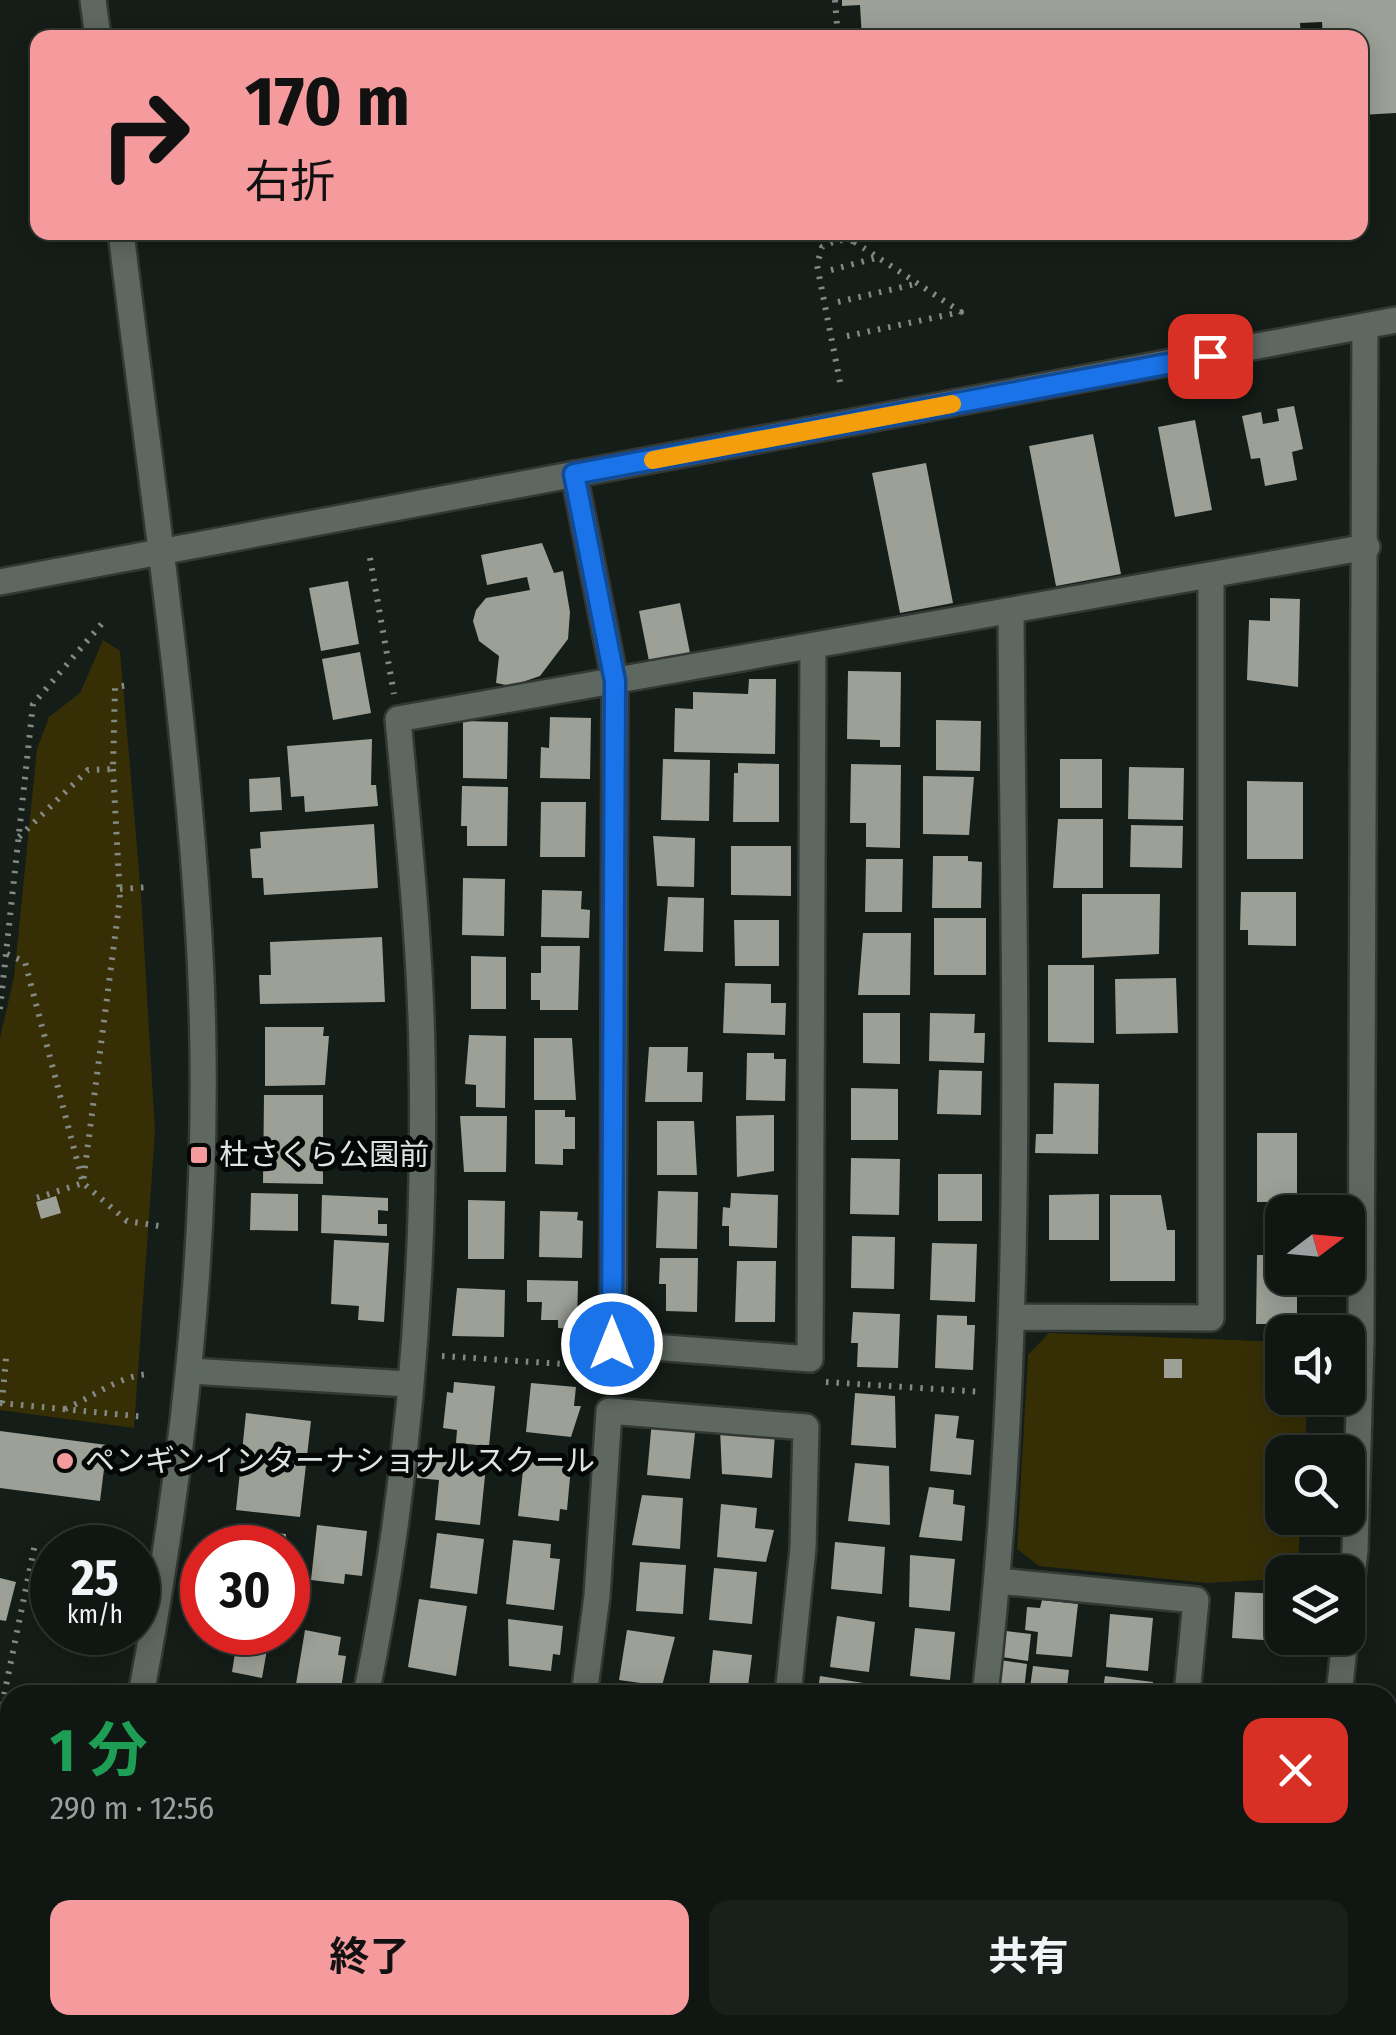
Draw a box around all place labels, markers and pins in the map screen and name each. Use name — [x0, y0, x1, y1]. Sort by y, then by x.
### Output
pin — [1168, 314, 1253, 399]
place label: 杜さくら公園前 — [219, 1137, 429, 1173]
marker: 杜さくら公園前 — [188, 1144, 210, 1166]
place label: ペンギンインターナショナルスクール — [85, 1443, 595, 1479]
marker: ペンギンインターナショナルスクール — [54, 1450, 76, 1472]

